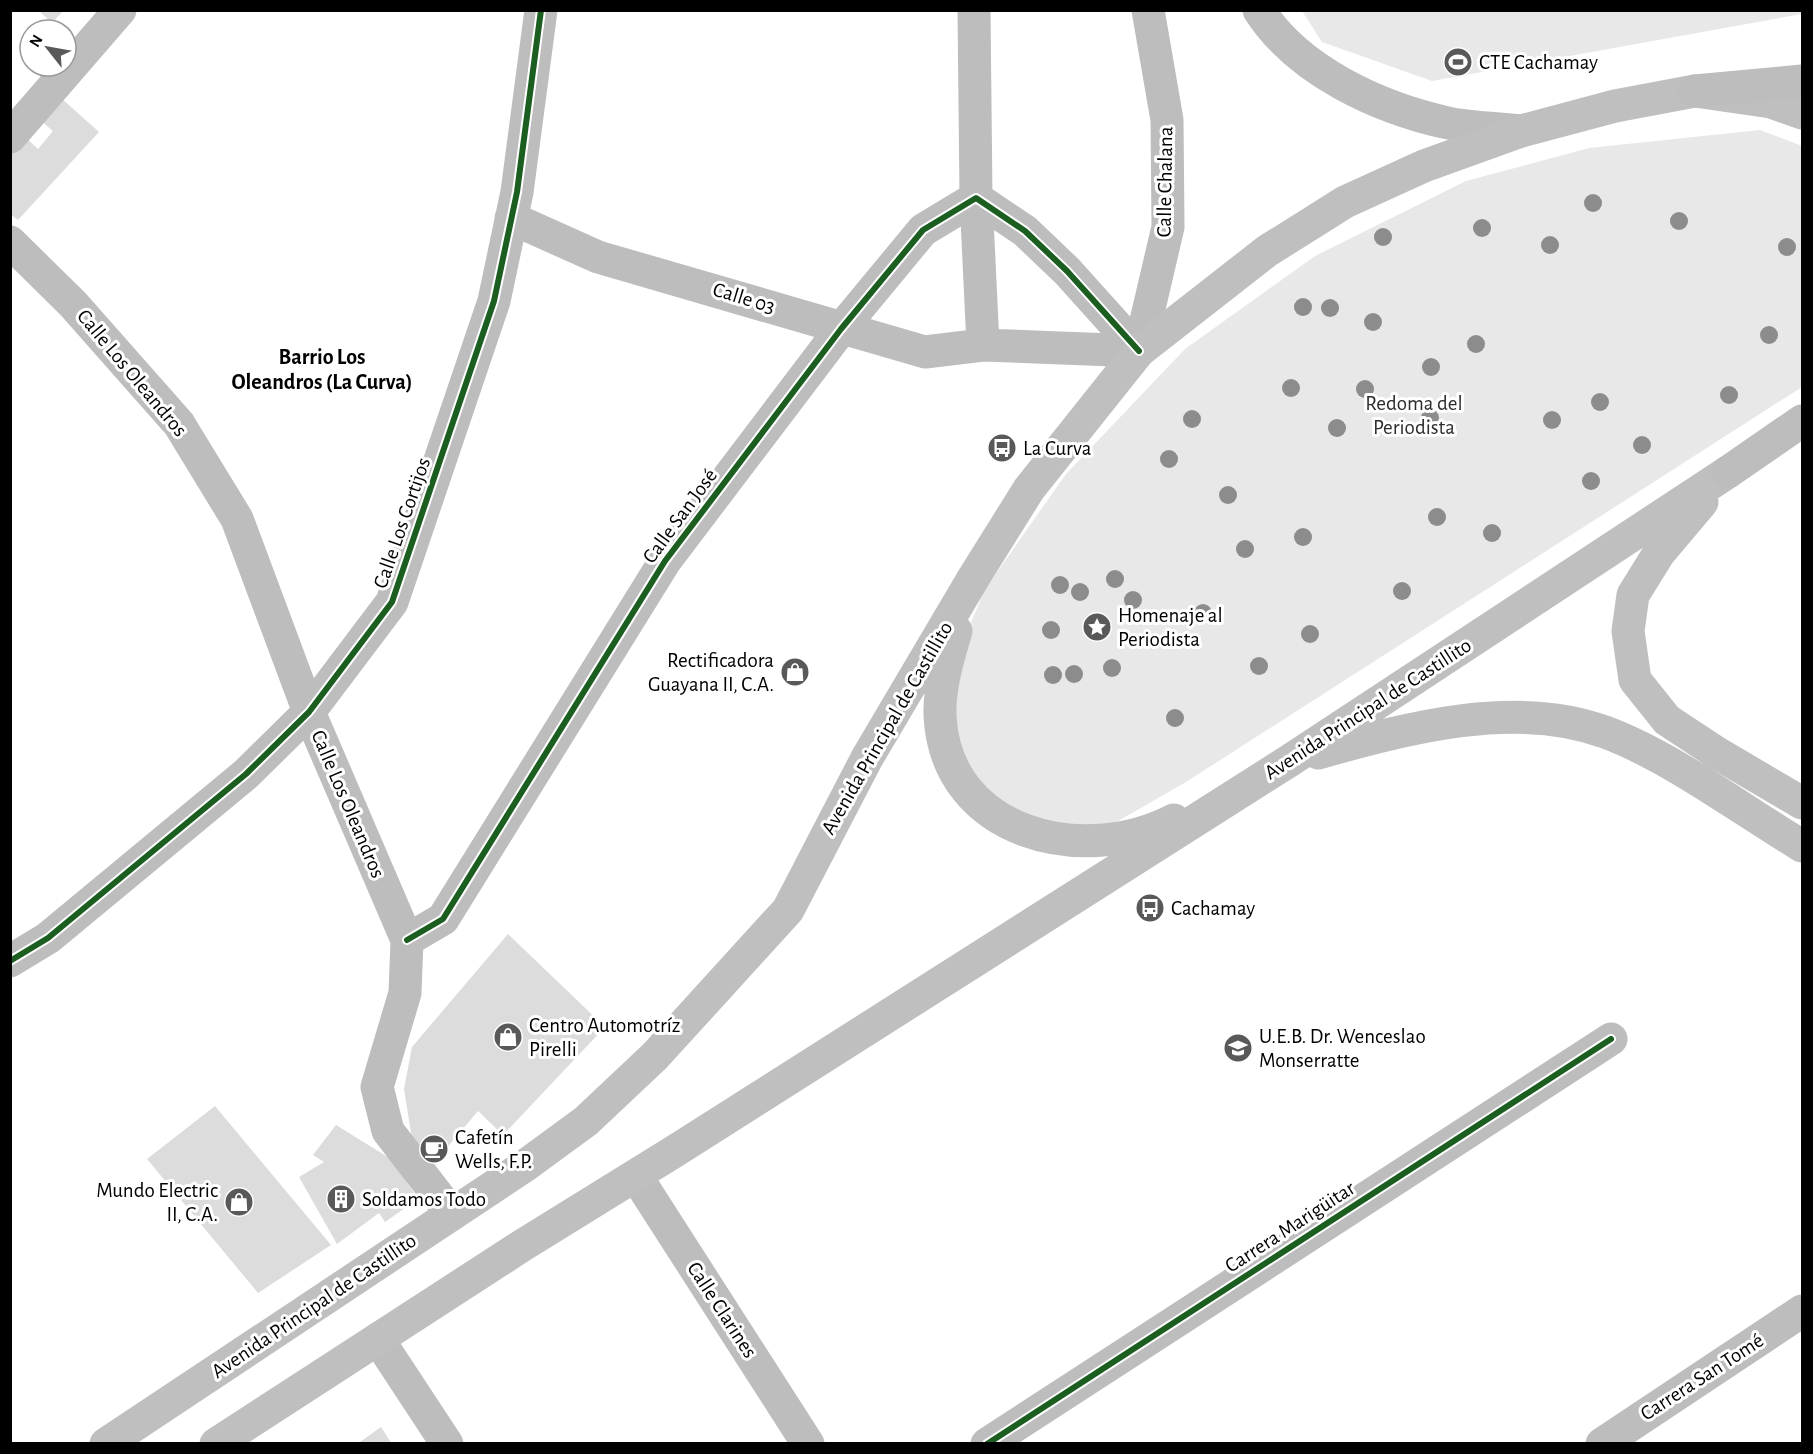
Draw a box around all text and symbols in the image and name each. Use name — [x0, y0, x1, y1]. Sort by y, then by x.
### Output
north arrow — [18, 18, 78, 78]
text: N — [26, 32, 46, 50]
sports icon: CTE Cachamay — [1442, 46, 1474, 78]
place label: CTE Cachamay — [1479, 52, 1598, 73]
street label: Calle Chalana — [1154, 126, 1176, 238]
street label: Calle 03 — [710, 279, 778, 317]
street label: Calle Los Oleandros — [73, 306, 191, 440]
district label: Barrio Los Oleandros (La Curva) — [231, 346, 413, 393]
park label: Redoma del Periodista — [1365, 393, 1463, 438]
bus stop icon: La Curva — [986, 432, 1018, 464]
place label: La Curva — [1023, 438, 1092, 459]
street label: Calle Los Cortijos — [370, 455, 434, 591]
street label: Calle San José — [639, 465, 721, 567]
place label: Homenaje al Periodista — [1118, 605, 1223, 650]
place icon: Homenaje al Periodista — [1081, 611, 1113, 643]
street label: Avenida Principal de Castillito — [817, 618, 957, 838]
street label: Avenida Principal de Castillito — [1261, 634, 1475, 784]
place label: Rectificadora Guayana II, C.A. — [648, 650, 774, 695]
shop icon: Rectificadora Guayana II, C.A. — [779, 656, 811, 688]
street label: Calle Los Oleandros — [307, 727, 389, 881]
bus stop icon: Cachamay — [1134, 892, 1166, 924]
place label: Cachamay — [1171, 898, 1255, 919]
place label: Centro Automotríz Pirelli — [529, 1015, 681, 1060]
shop icon: Centro Automotríz Pirelli — [492, 1021, 524, 1053]
place label: U.E.B. Dr. Wenceslao Monserratte — [1259, 1026, 1426, 1071]
school or university icon: U.E.B. Dr. Wenceslao Monserratte — [1222, 1032, 1254, 1064]
place label: Cafetín Wells, F.P. — [455, 1127, 532, 1172]
cafe icon: Cafetín Wells, F.P. — [418, 1133, 450, 1165]
street label: Carrera Marigüitar — [1221, 1177, 1359, 1277]
place label: Mundo Electric II, C.A. — [96, 1180, 218, 1225]
building icon: Soldamos Todo — [325, 1183, 357, 1215]
shop icon: Mundo Electric II, C.A. — [223, 1186, 255, 1218]
place label: Soldamos Todo — [362, 1189, 486, 1210]
street label: Avenida Principal de Castillito — [208, 1230, 420, 1382]
street label: Calle Clarines — [683, 1258, 761, 1362]
street label: Carrera San Tomé — [1637, 1329, 1767, 1425]

